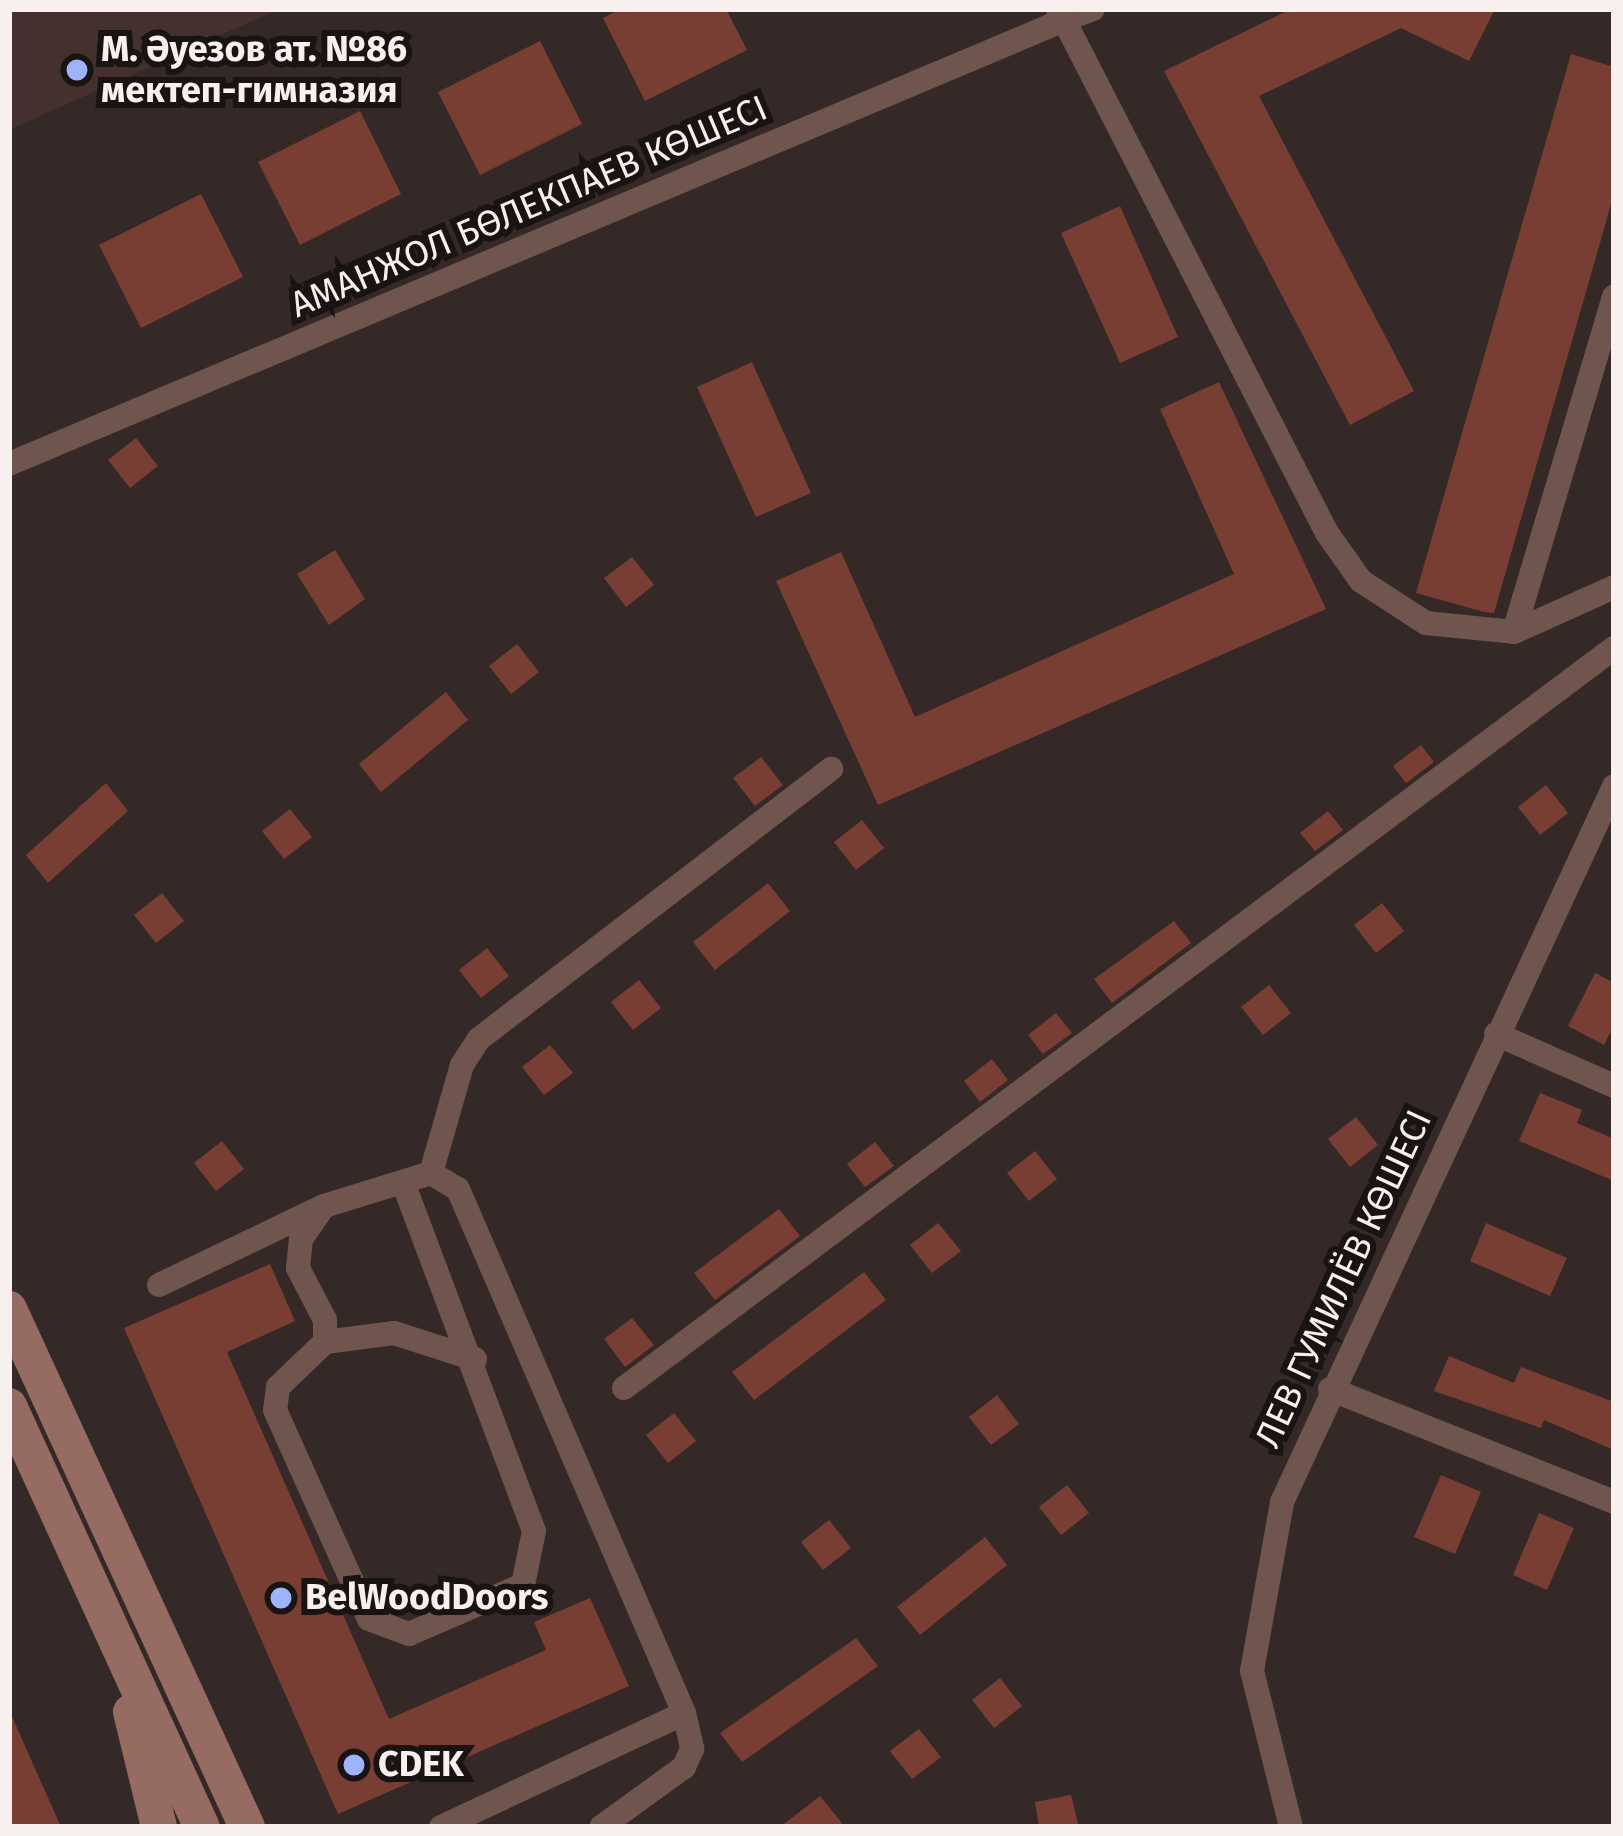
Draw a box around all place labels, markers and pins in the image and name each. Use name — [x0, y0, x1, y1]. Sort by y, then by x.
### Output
place label: М. Әуезов ат. №86 мектеп-гимназия — [101, 27, 407, 112]
marker: М. Әуезов ат. №86 мектеп-гимназия — [64, 57, 90, 83]
place label: BelWoodDoors — [305, 1576, 548, 1620]
marker: BelWoodDoors — [268, 1585, 294, 1611]
place label: CDEK — [378, 1743, 464, 1787]
marker: CDEK — [341, 1752, 367, 1778]

